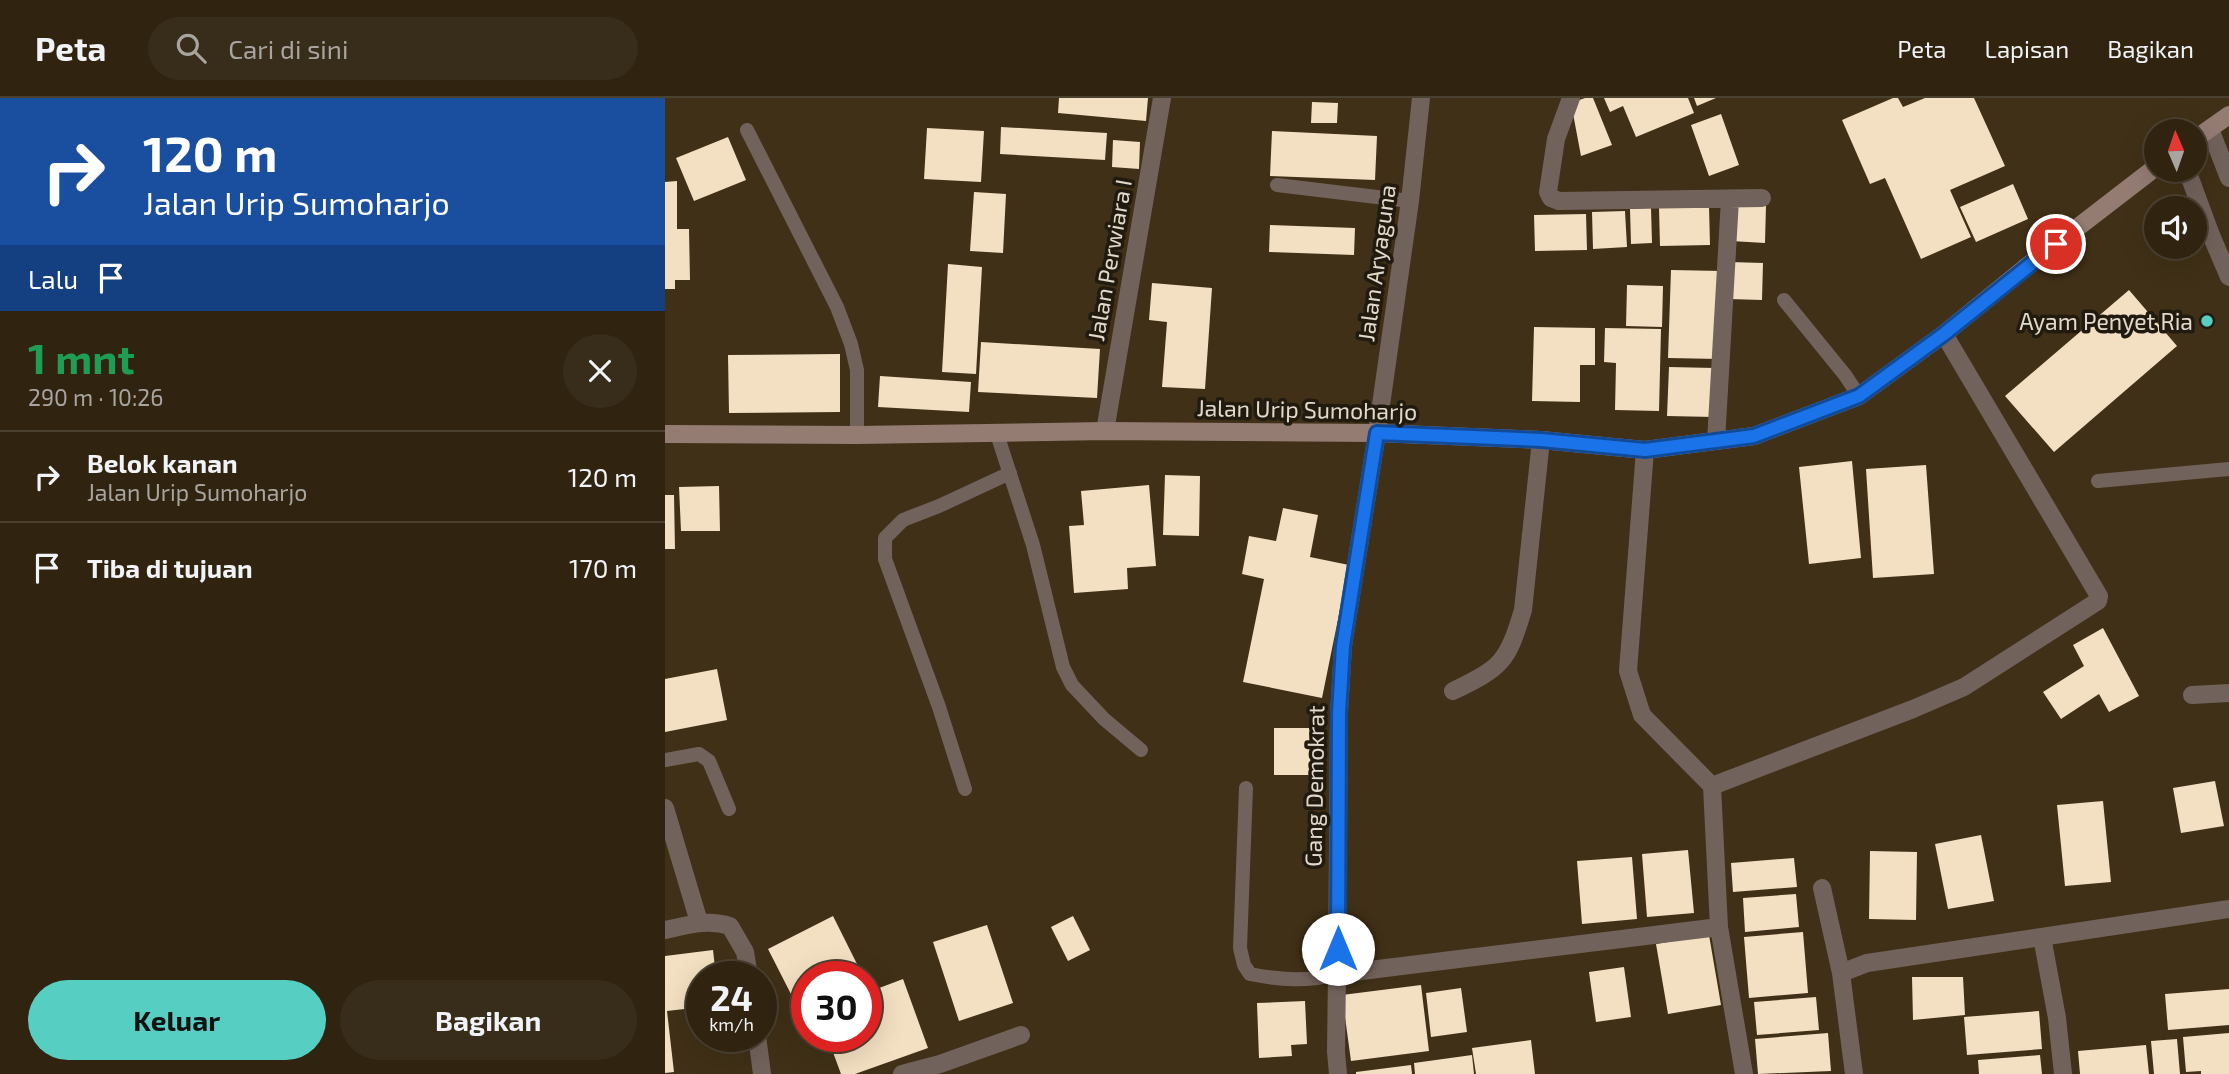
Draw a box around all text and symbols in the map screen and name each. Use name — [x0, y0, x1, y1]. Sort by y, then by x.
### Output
search box — [148, 17, 638, 80]
text: Peta — [35, 28, 106, 68]
icon: search — [172, 29, 210, 67]
text: Cari di sini — [228, 33, 348, 64]
text: Peta — [1897, 34, 1947, 63]
text: Lapisan — [1985, 34, 2069, 63]
text: Bagikan — [2107, 34, 2194, 63]
north arrow — [2144, 119, 2207, 182]
map controls — [2144, 119, 2207, 259]
text: 120 m — [143, 123, 277, 182]
icon: right — [28, 126, 119, 217]
street label: Jalan Perwiara I — [1081, 177, 1137, 343]
text: Jalan Urip Sumoharjo — [143, 183, 450, 221]
street label: Jalan Aryaguna — [1351, 183, 1401, 343]
button: sound — [2144, 196, 2207, 259]
pin — [2026, 214, 2086, 274]
icon: arrive — [2037, 225, 2075, 263]
icon: arrive — [92, 259, 130, 297]
text: Lalu — [28, 263, 78, 294]
place label: Ayam Penyet Ria — [2019, 307, 2193, 335]
marker: Ayam Penyet Ria — [2199, 313, 2215, 329]
text: 1 mnt — [28, 332, 135, 382]
button: close — [563, 334, 637, 408]
text: 290 m · 10:26 — [28, 383, 163, 411]
street label: Jalan Urip Sumoharjo — [1197, 393, 1417, 425]
text: Belok kanan — [87, 447, 238, 478]
icon: right — [28, 458, 66, 496]
text: 120 m — [568, 461, 637, 492]
text: Jalan Urip Sumoharjo — [87, 478, 307, 506]
icon: arrive — [28, 549, 66, 587]
text: Tiba di tujuan — [87, 552, 253, 583]
text: 170 m — [569, 552, 637, 583]
street label: Gang Demokrat — [1299, 705, 1329, 867]
position arrow — [1301, 912, 1375, 986]
speed limit sign: 30 — [791, 961, 882, 1052]
text: 24 — [710, 976, 753, 1018]
button: Keluar — [28, 980, 326, 1060]
button: Bagikan — [340, 980, 637, 1060]
text: km/h — [709, 1013, 754, 1035]

